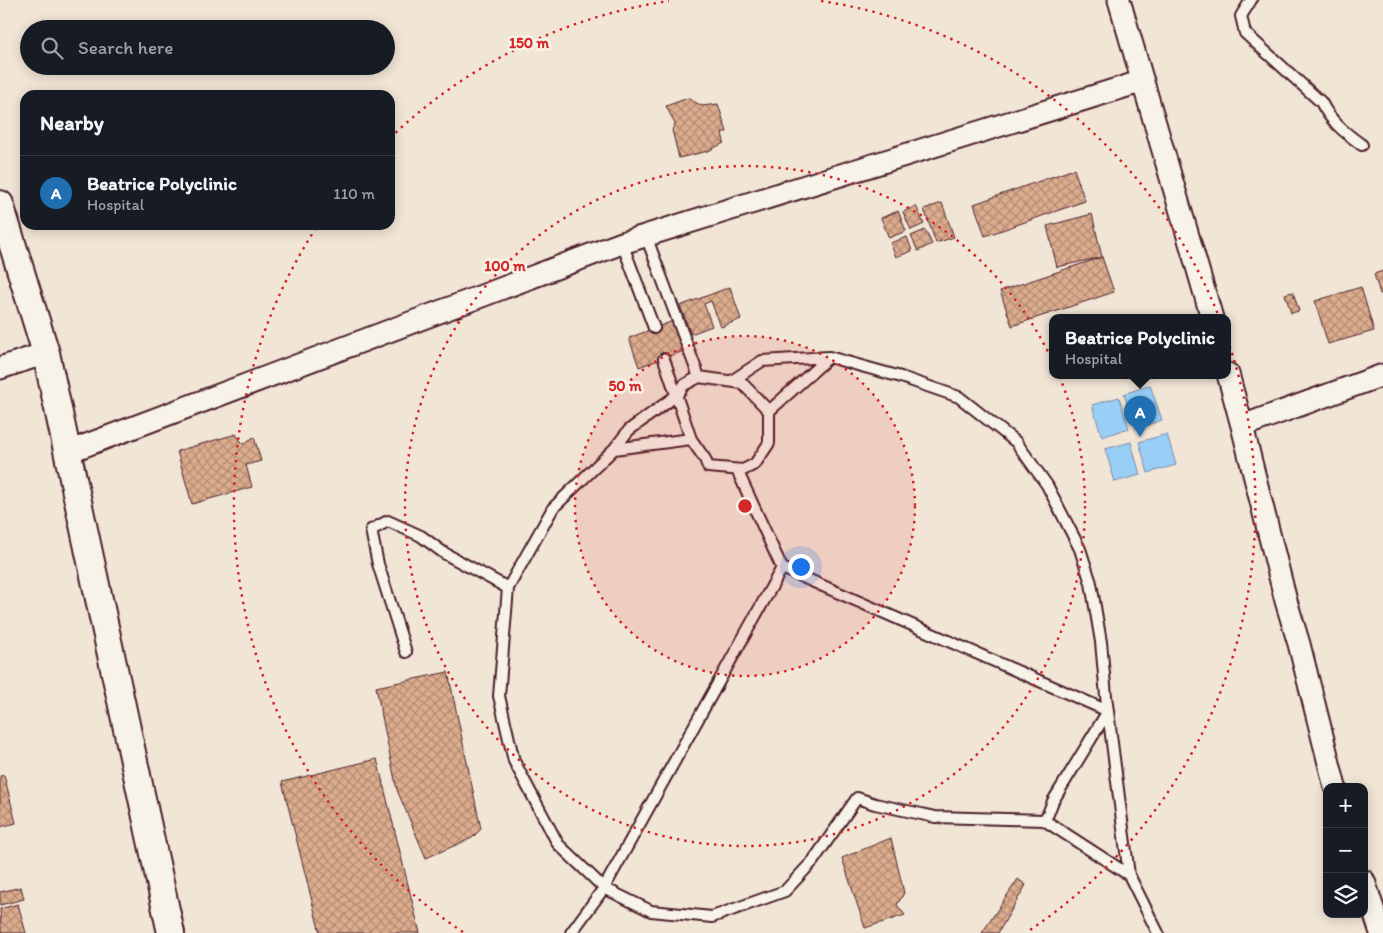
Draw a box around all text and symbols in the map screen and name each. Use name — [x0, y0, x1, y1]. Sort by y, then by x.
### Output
search box — [20, 20, 395, 75]
icon: search — [38, 34, 66, 62]
text: 150 m — [509, 34, 549, 52]
text: Search here — [78, 36, 173, 59]
text: Nearby — [40, 110, 104, 135]
text: Beatrice Polyclinic — [87, 172, 237, 195]
text: A — [51, 184, 61, 203]
text: 110 m — [333, 184, 375, 203]
text: Hospital — [87, 195, 144, 214]
text: 100 m — [484, 257, 526, 275]
popup — [1049, 314, 1231, 379]
text: Beatrice Polyclinic — [1065, 326, 1215, 349]
text: Hospital — [1065, 349, 1122, 368]
text: 50 m — [608, 377, 642, 395]
pin: A — [1124, 396, 1156, 437]
centre of rings — [736, 497, 754, 515]
your location — [788, 554, 814, 580]
map controls — [1323, 783, 1368, 918]
button: + — [1323, 783, 1368, 828]
button: − — [1323, 828, 1368, 873]
button: layers — [1323, 873, 1368, 918]

